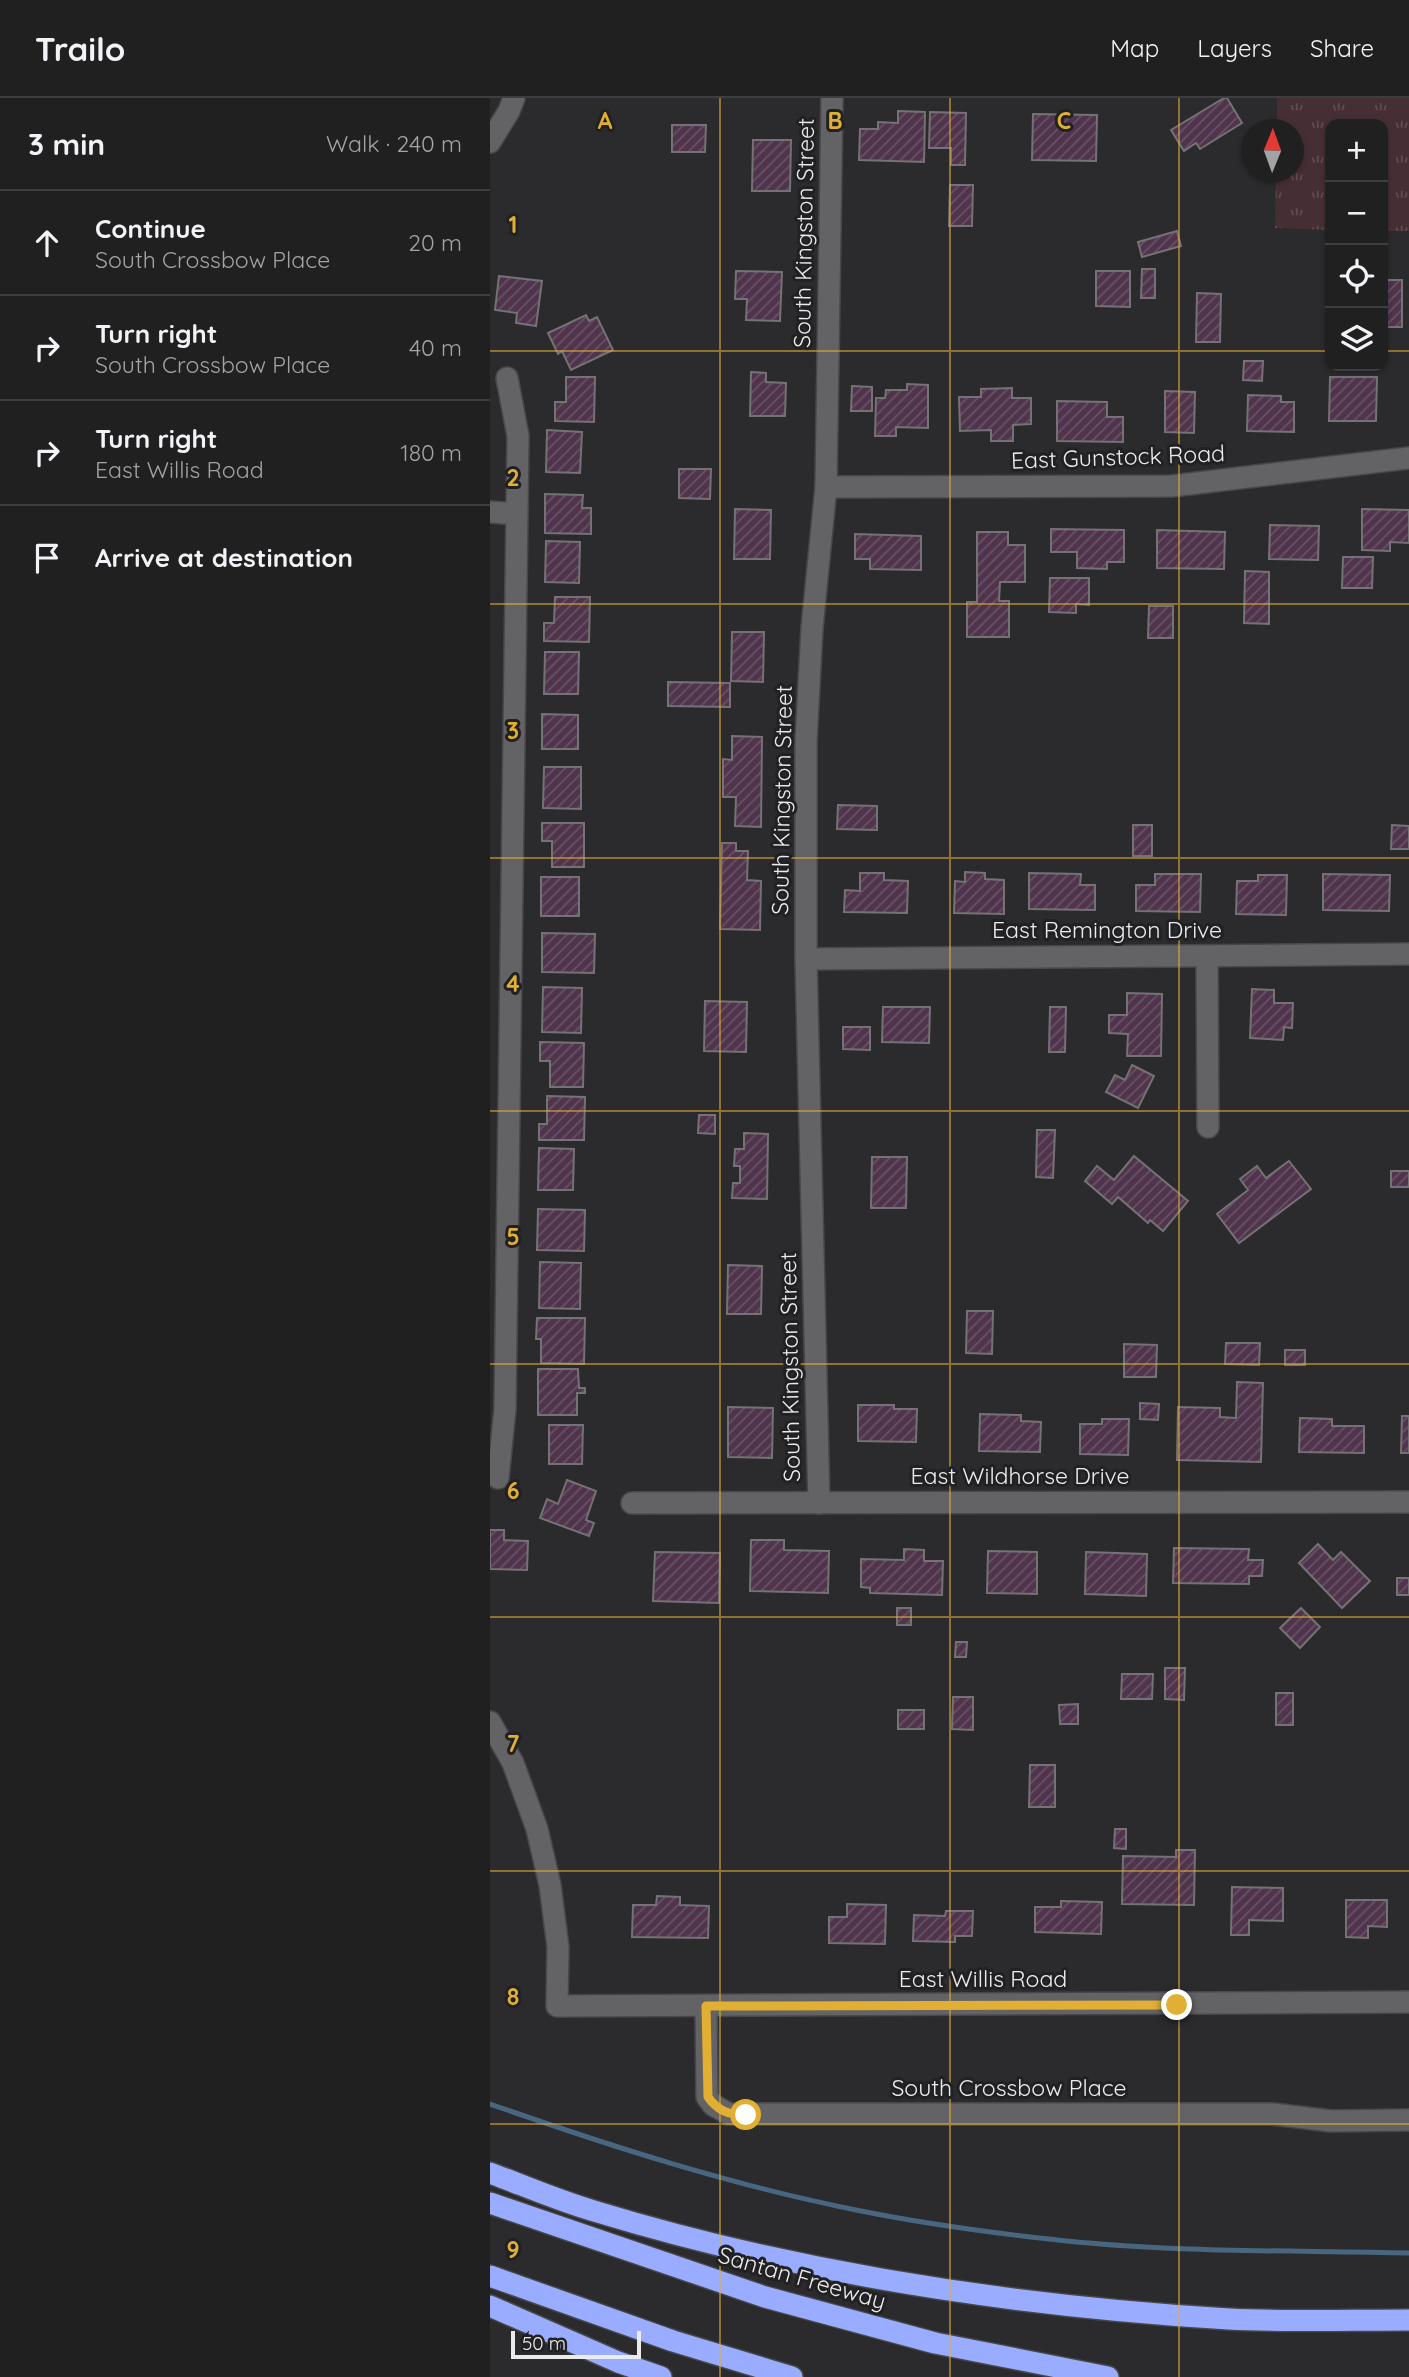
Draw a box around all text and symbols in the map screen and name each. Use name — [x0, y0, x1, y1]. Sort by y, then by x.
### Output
text: Trailo — [35, 28, 125, 69]
text: Map — [1110, 33, 1159, 63]
text: Layers — [1197, 33, 1272, 63]
text: Share — [1310, 33, 1374, 63]
text: A — [598, 106, 613, 135]
text: B — [827, 106, 843, 135]
text: C — [1057, 106, 1071, 135]
street label: South Kingston Street — [787, 118, 820, 348]
north arrow — [1241, 119, 1304, 182]
map controls — [1325, 119, 1388, 371]
button: + — [1325, 119, 1388, 182]
text: 3 min — [28, 125, 105, 163]
text: Walk · 240 m — [326, 129, 462, 158]
button: − — [1325, 182, 1388, 245]
text: 1 — [509, 210, 517, 239]
text: Continue — [95, 212, 206, 245]
icon: ahead — [28, 224, 66, 262]
text: 20 m — [408, 228, 462, 257]
text: South Crossbow Place — [95, 245, 330, 274]
button: locate — [1325, 245, 1388, 308]
button: layers — [1325, 308, 1388, 371]
text: Turn right — [95, 317, 217, 350]
icon: right — [28, 329, 66, 367]
text: 40 m — [409, 333, 462, 362]
text: South Crossbow Place — [95, 350, 330, 379]
text: Turn right — [95, 422, 217, 455]
icon: right — [28, 434, 66, 472]
text: 180 m — [400, 438, 462, 467]
street label: East Gunstock Road — [1010, 438, 1226, 475]
text: East Willis Road — [95, 455, 264, 484]
text: 2 — [506, 463, 520, 492]
icon: arrive — [28, 539, 66, 577]
text: Arrive at destination — [95, 541, 353, 574]
street label: South Kingston Street — [765, 685, 798, 915]
text: 3 — [507, 716, 519, 745]
street label: East Remington Drive — [992, 915, 1222, 944]
text: 4 — [506, 969, 520, 998]
text: 5 — [506, 1222, 520, 1251]
street label: South Kingston Street — [773, 1252, 806, 1482]
street label: East Wildhorse Drive — [910, 1461, 1130, 1490]
text: 6 — [507, 1476, 519, 1505]
text: 7 — [507, 1729, 520, 1758]
street label: East Willis Road — [899, 1964, 1067, 1993]
text: 8 — [507, 1982, 519, 2011]
route end — [1161, 1989, 1192, 2020]
street label: South Crossbow Place — [891, 2073, 1127, 2102]
route start — [730, 2099, 761, 2130]
text: 9 — [506, 2235, 520, 2264]
street label: Santan Freeway — [715, 2240, 889, 2315]
scale bar — [511, 2328, 640, 2360]
text: 50 m — [522, 2331, 566, 2355]

